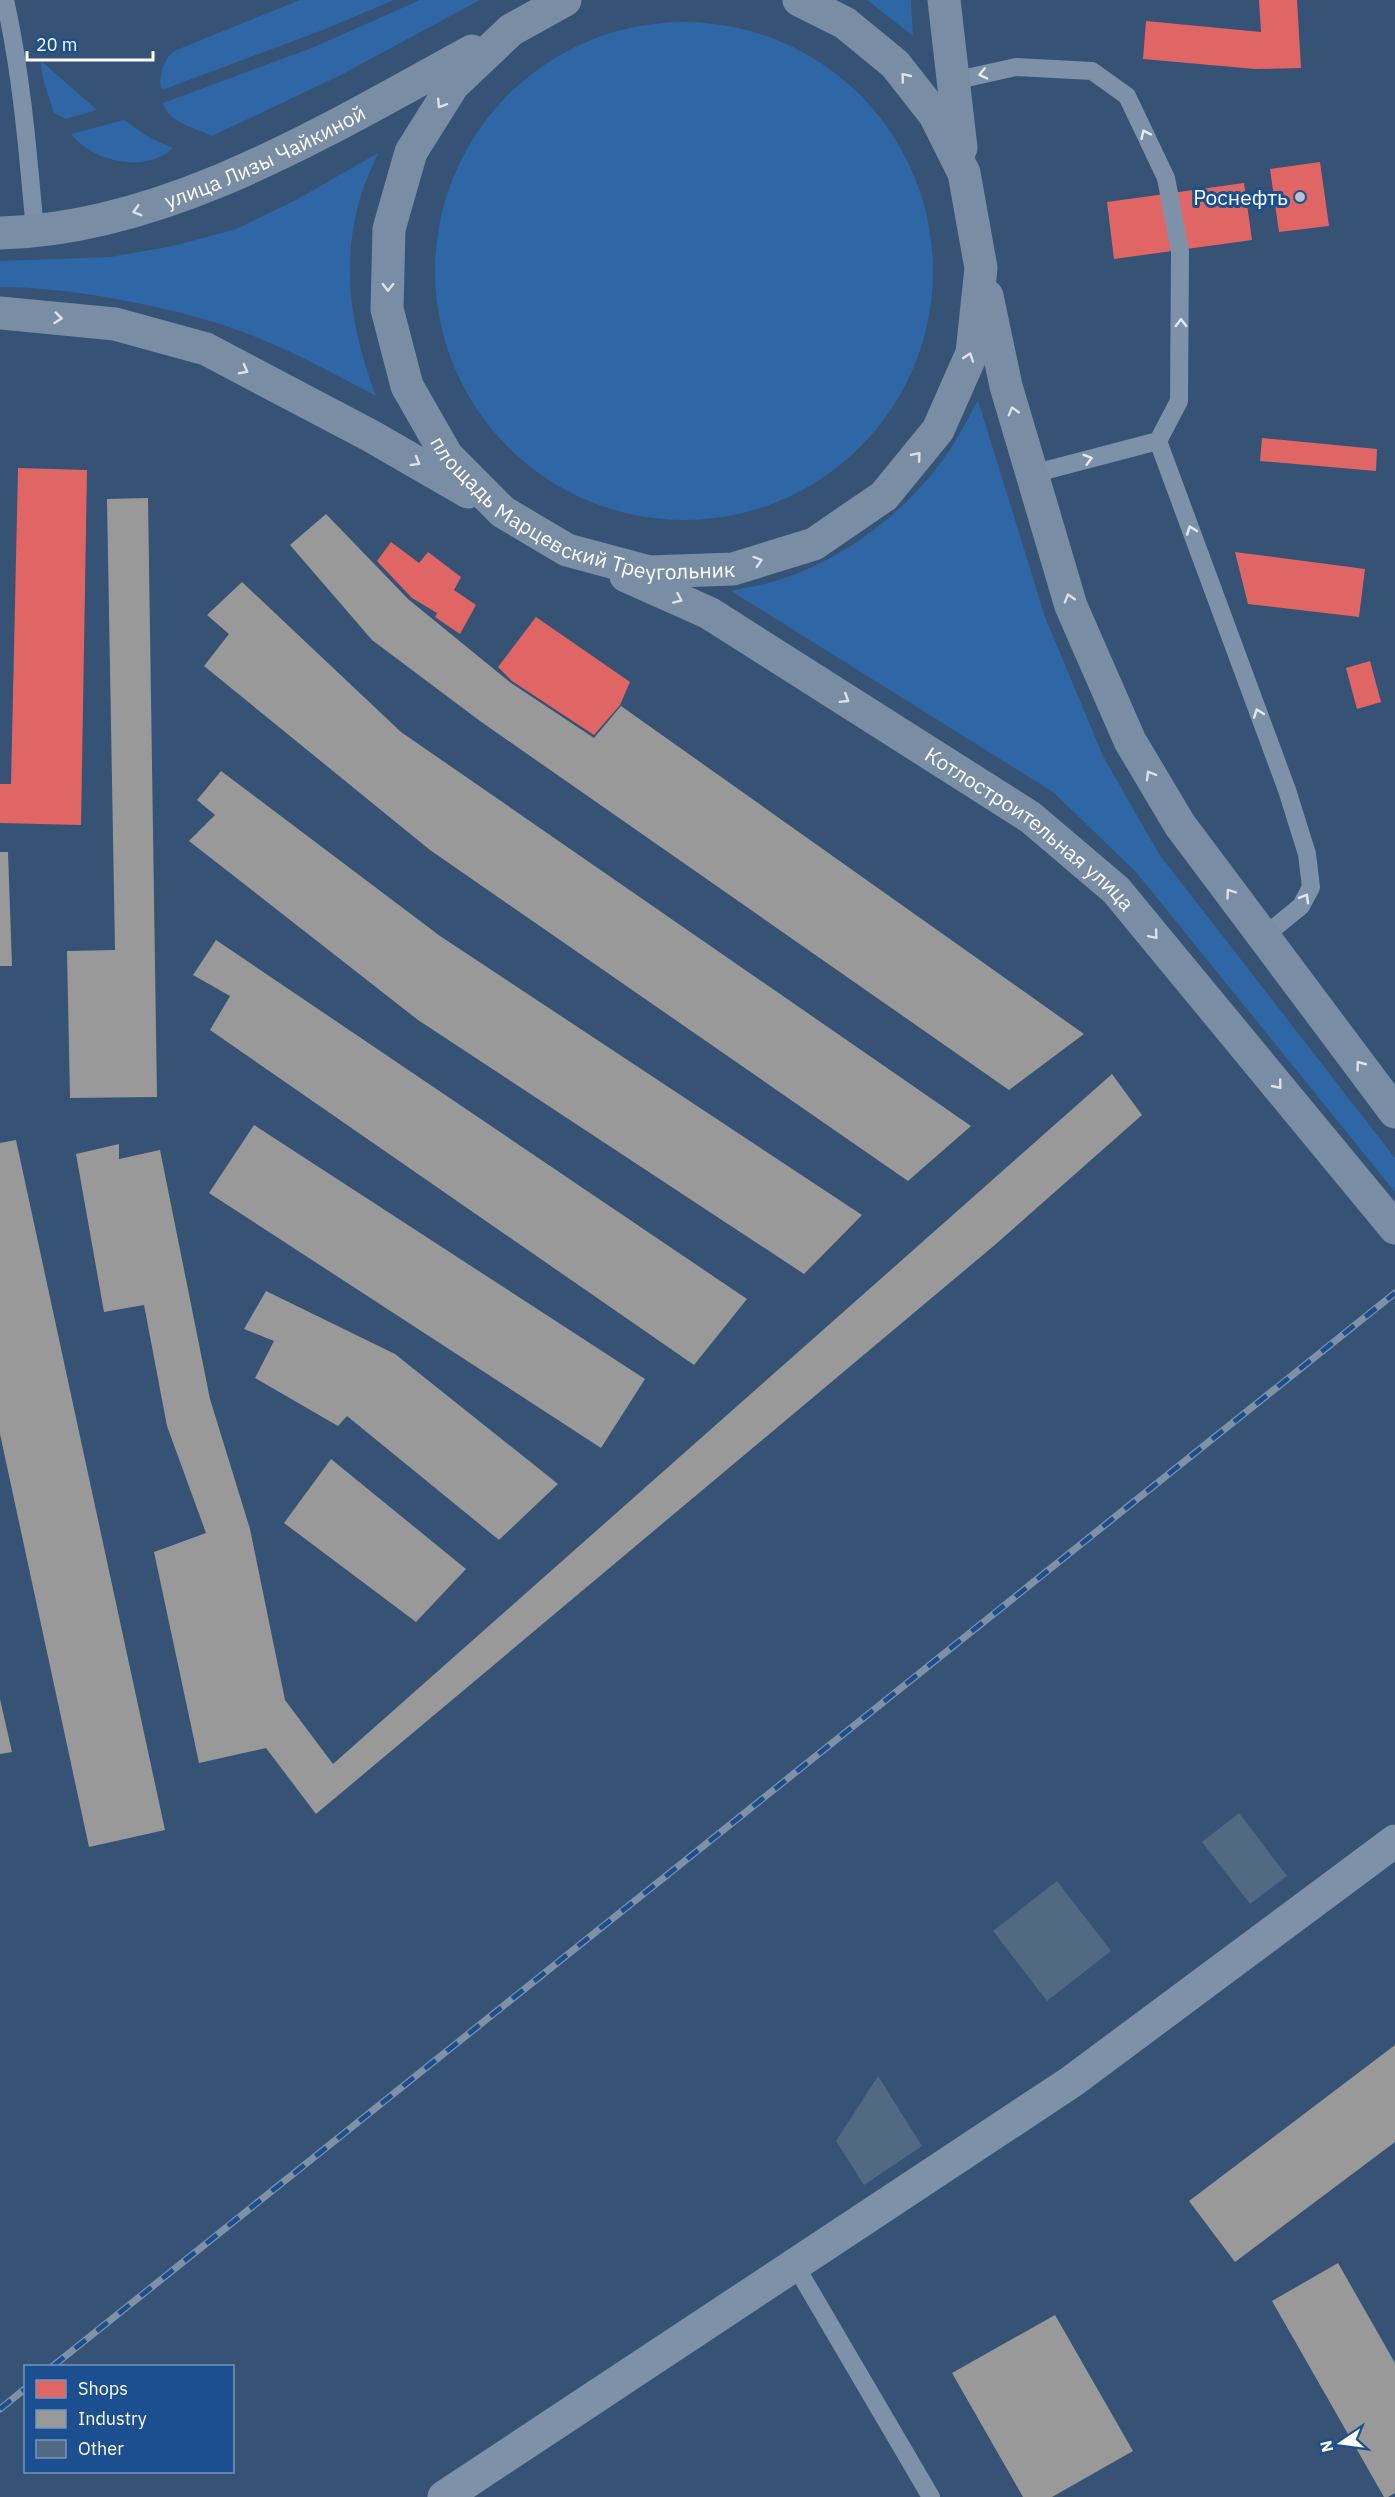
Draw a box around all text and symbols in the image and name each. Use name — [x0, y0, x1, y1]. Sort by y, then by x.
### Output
scale bar — [27, 24, 153, 62]
text: 20 m — [36, 33, 78, 56]
one-way arrow — [978, 67, 988, 80]
one-way arrow — [902, 73, 913, 84]
street label: улица Лизы Чайкиной — [161, 98, 370, 214]
one-way arrow — [437, 98, 449, 108]
one-way arrow — [1141, 130, 1153, 141]
place label: Роснефть — [1193, 183, 1288, 211]
marker: Роснефть — [1293, 190, 1307, 204]
one-way arrow — [133, 204, 143, 216]
one-way arrow — [381, 282, 394, 291]
one-way arrow — [54, 311, 63, 324]
one-way arrow — [1175, 318, 1187, 327]
one-way arrow — [961, 352, 974, 363]
one-way arrow — [238, 363, 249, 374]
one-way arrow — [1008, 406, 1020, 417]
street label: площадь Марцевский Треугольник — [424, 431, 736, 586]
one-way arrow — [909, 452, 920, 463]
one-way arrow — [1082, 454, 1093, 466]
one-way arrow — [410, 455, 420, 467]
one-way arrow — [1185, 525, 1198, 536]
one-way arrow — [752, 556, 763, 569]
one-way arrow — [672, 592, 683, 604]
one-way arrow — [1063, 593, 1076, 604]
one-way arrow — [839, 692, 849, 704]
one-way arrow — [1253, 708, 1266, 719]
street label: Котлостроительная улица — [920, 740, 1141, 916]
one-way arrow — [1146, 770, 1158, 781]
one-way arrow — [1226, 888, 1237, 899]
one-way arrow — [1298, 894, 1309, 904]
one-way arrow — [1147, 928, 1158, 939]
one-way arrow — [1356, 1061, 1367, 1072]
one-way arrow — [1271, 1078, 1282, 1089]
legend — [24, 2365, 234, 2473]
text: Shops — [78, 2377, 128, 2400]
text: Industry — [78, 2407, 147, 2430]
north arrow — [1311, 2413, 1371, 2473]
text: Other — [78, 2437, 124, 2460]
text: N — [1315, 2438, 1337, 2454]

